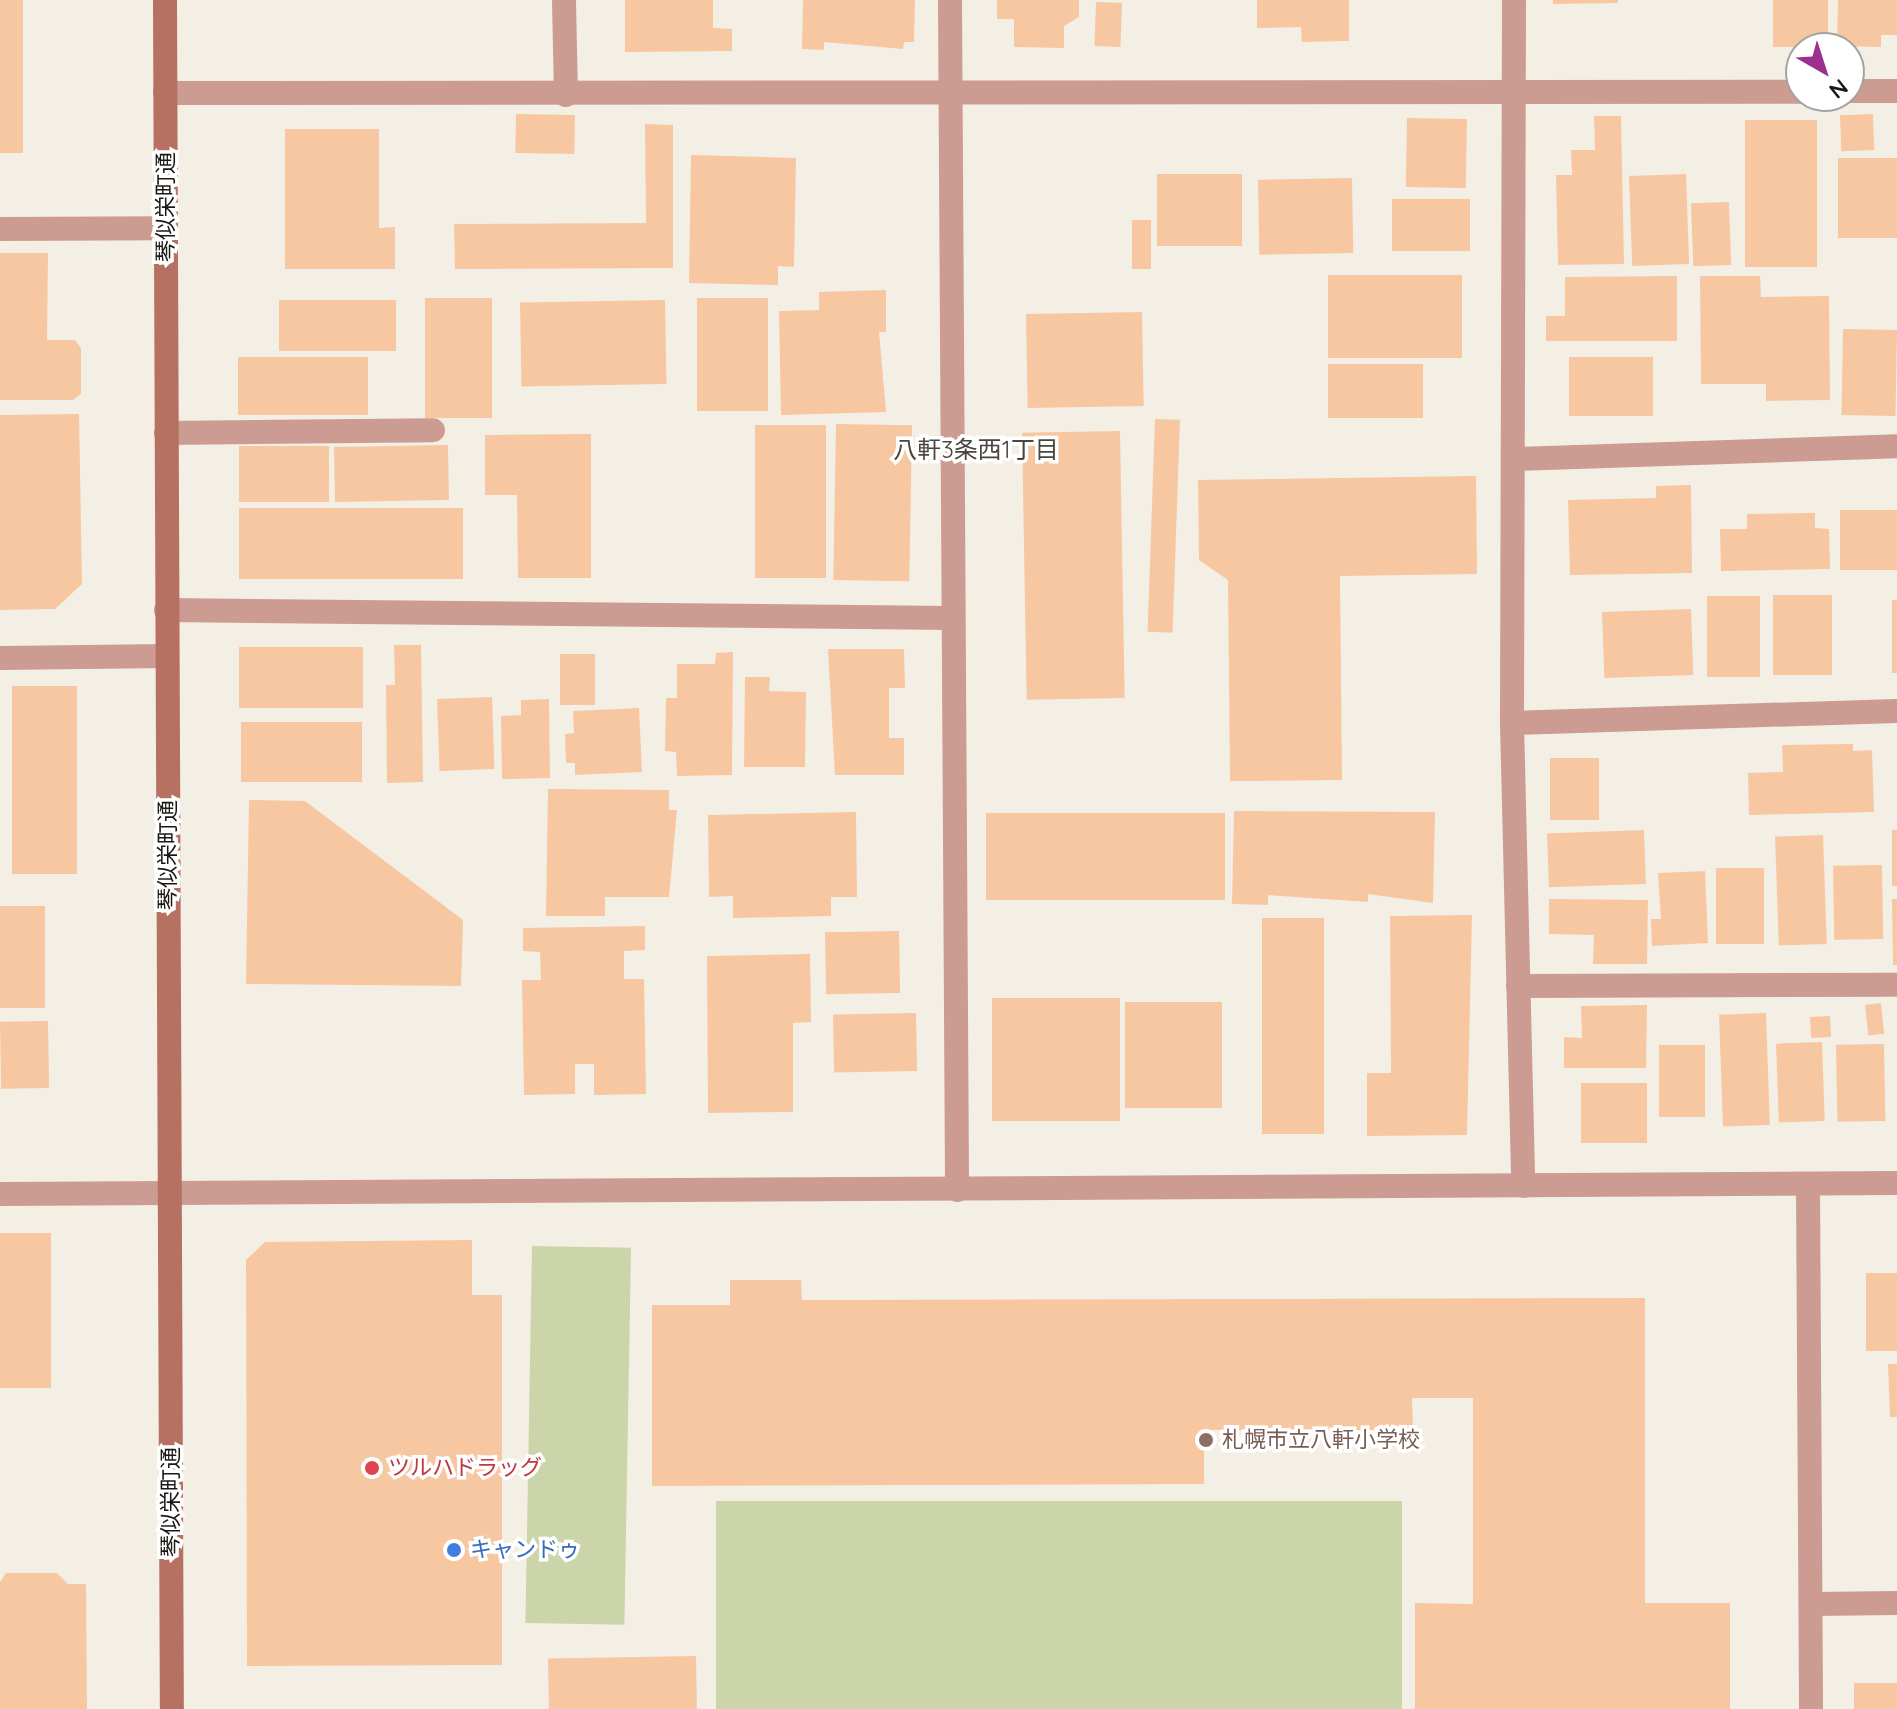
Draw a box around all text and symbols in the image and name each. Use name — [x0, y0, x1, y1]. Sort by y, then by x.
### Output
north arrow — [1785, 32, 1865, 112]
text: N — [1824, 73, 1854, 105]
street label: 琴似栄町通 — [153, 152, 179, 262]
district label: 八軒3条西1丁目 — [893, 436, 1059, 464]
street label: 琴似栄町通 — [155, 800, 181, 910]
place label: 札幌市立八軒小学校 — [1222, 1427, 1420, 1453]
marker: 札幌市立八軒小学校 — [1197, 1431, 1215, 1449]
street label: 琴似栄町通 — [158, 1447, 184, 1557]
place label: ツルハドラッグ — [388, 1455, 542, 1481]
marker: ツルハドラッグ — [363, 1459, 381, 1477]
place label: キャンドゥ — [470, 1537, 580, 1563]
marker: キャンドゥ — [445, 1541, 463, 1559]

